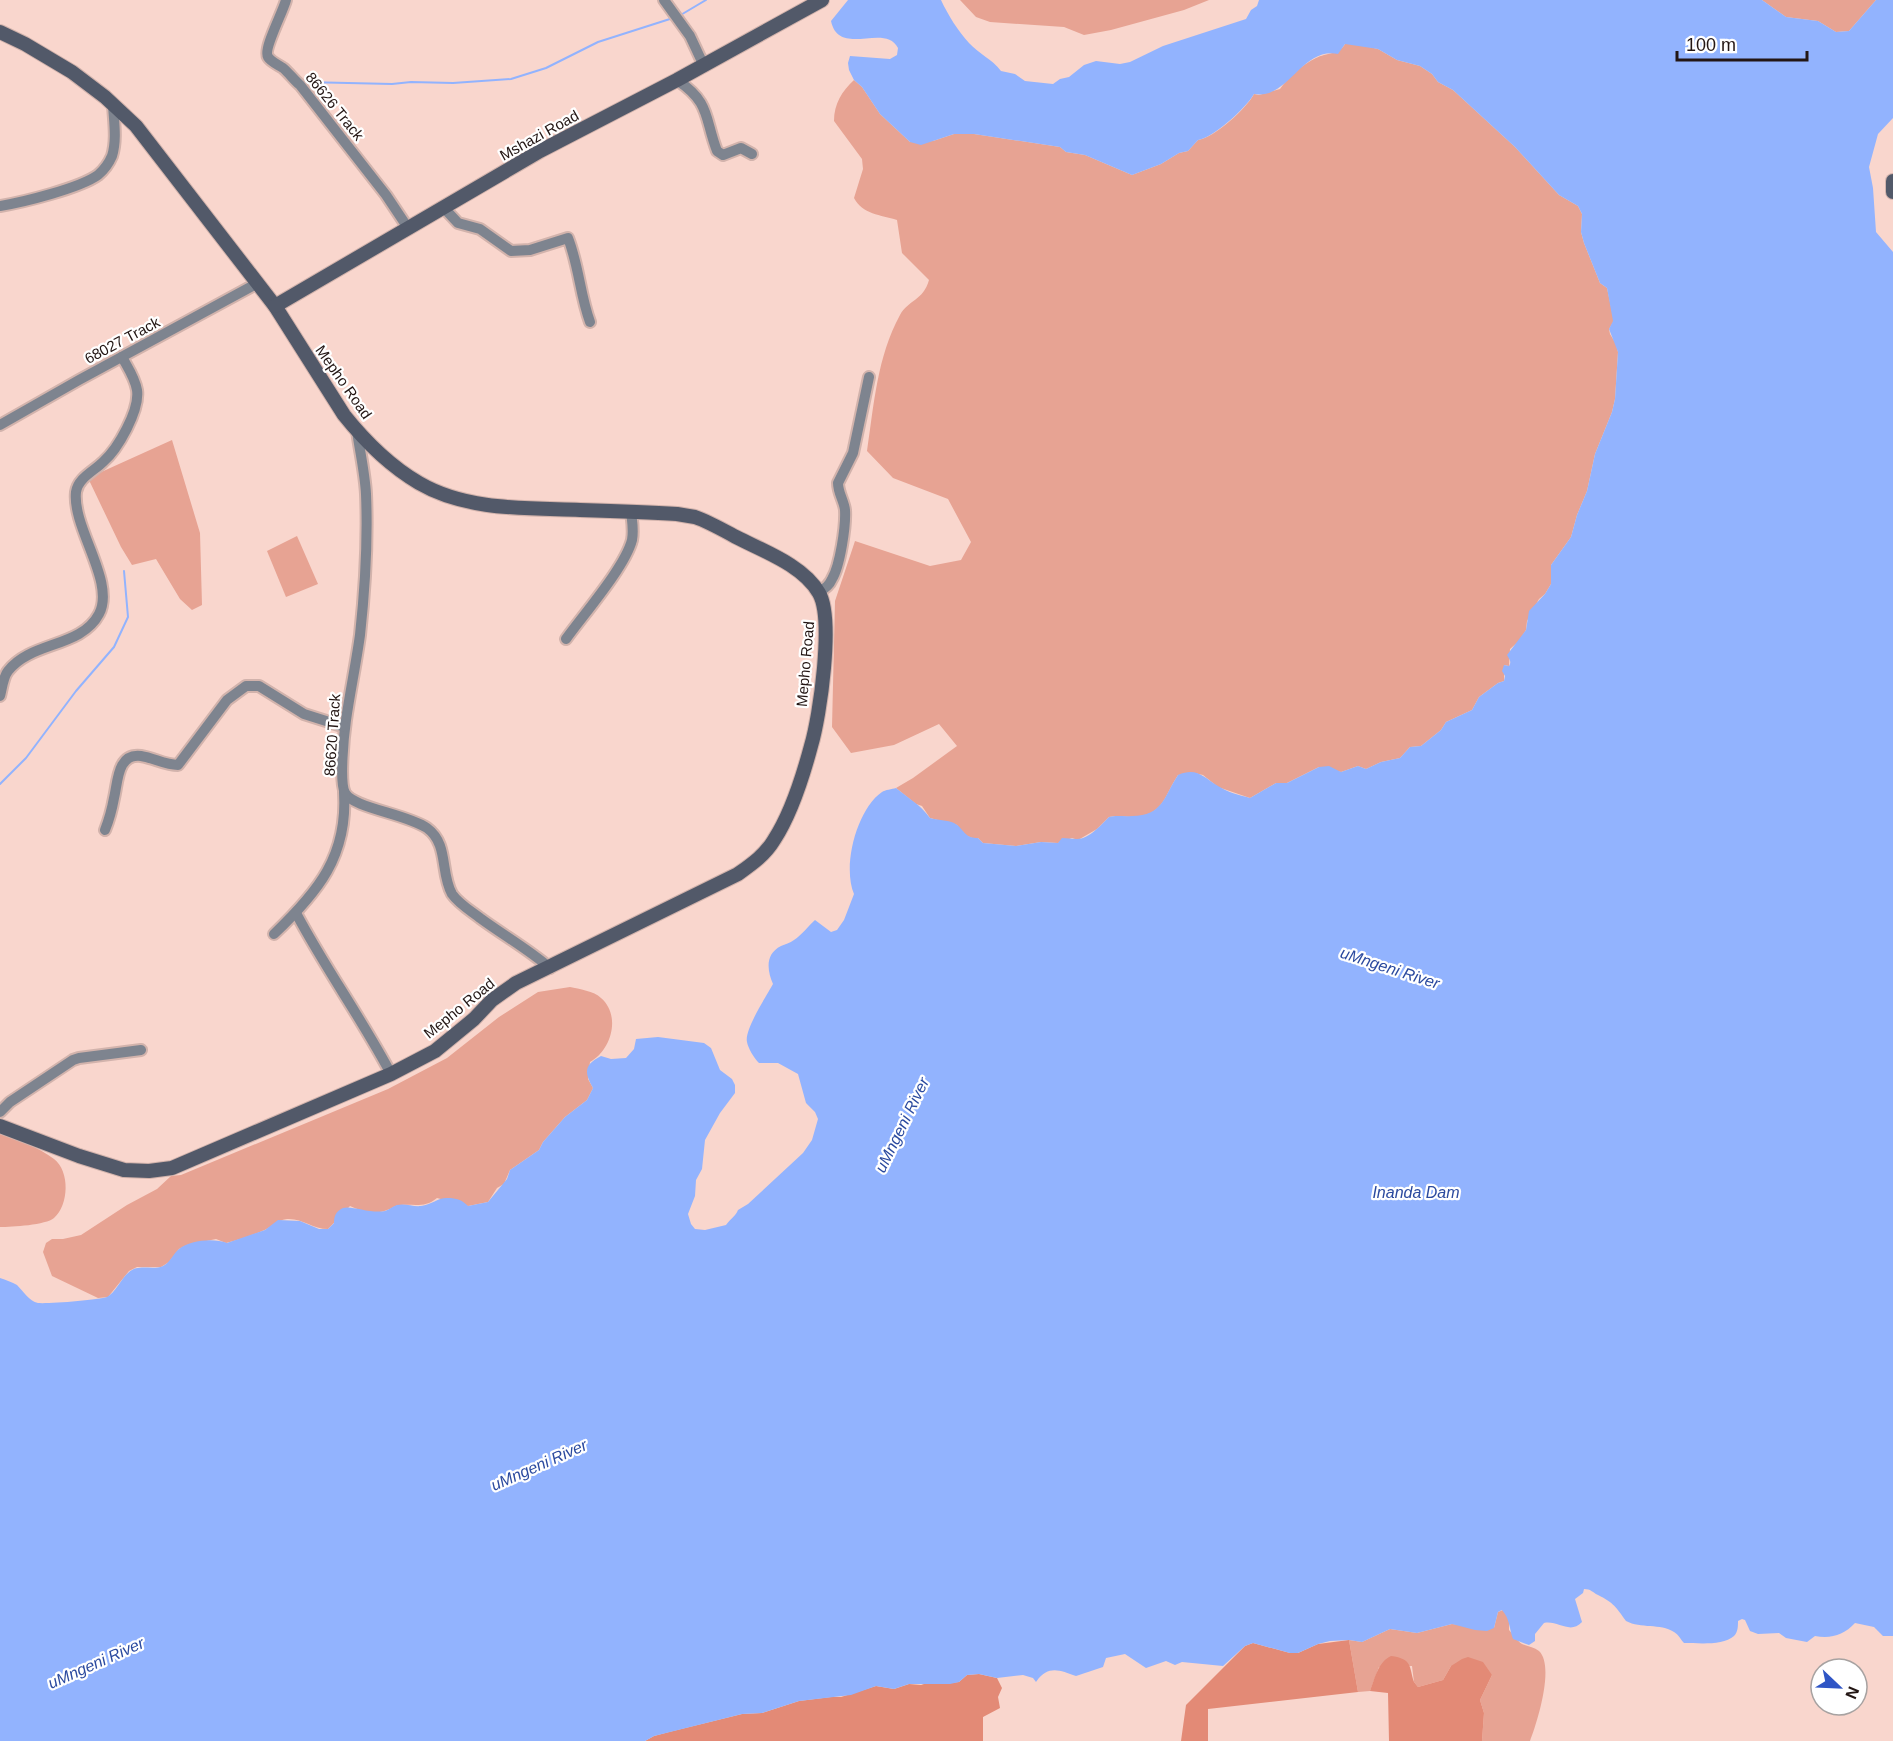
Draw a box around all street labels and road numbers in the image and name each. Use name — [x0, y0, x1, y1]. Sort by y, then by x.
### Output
street label: 86626 Track — [302, 69, 368, 144]
street label: Mshazi Road — [497, 106, 581, 164]
street label: 68027 Track — [82, 313, 163, 367]
street label: Mepho Road — [312, 342, 376, 422]
street label: Mepho Road — [793, 620, 817, 708]
street label: 86620 Track — [321, 693, 343, 777]
street label: Mepho Road — [420, 974, 498, 1042]

